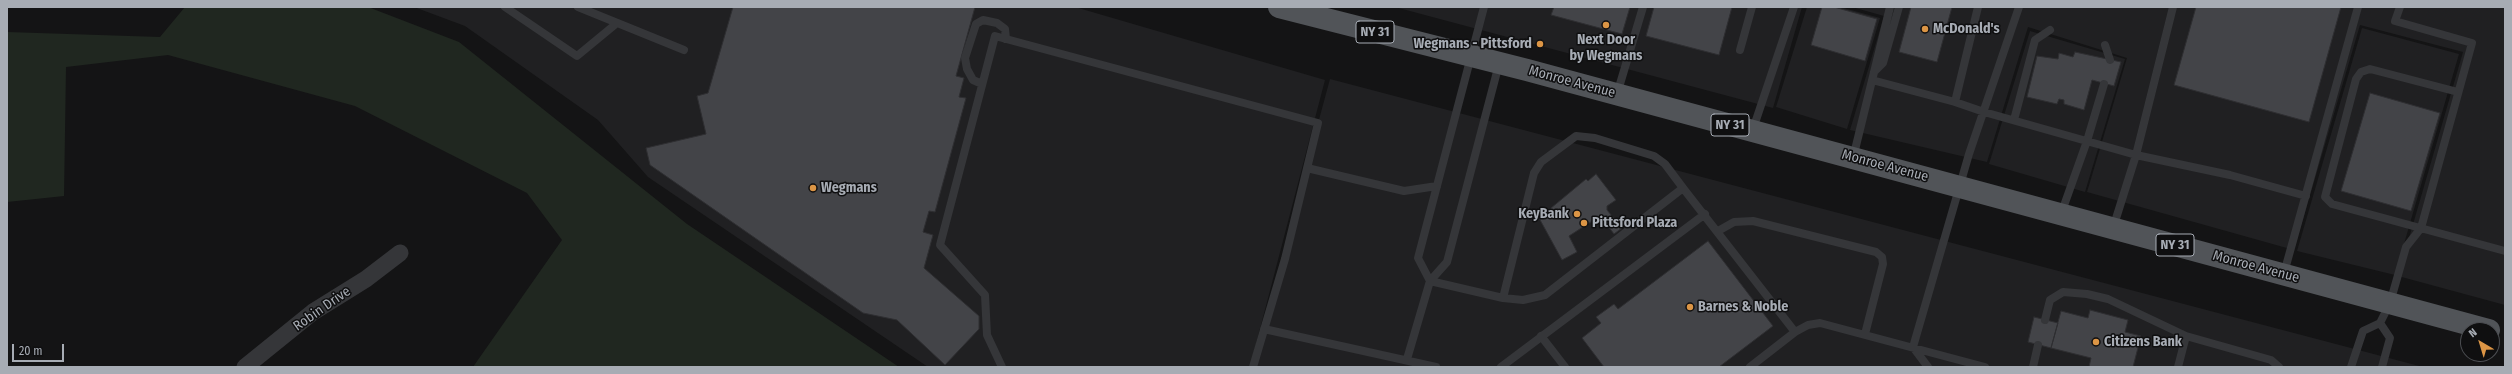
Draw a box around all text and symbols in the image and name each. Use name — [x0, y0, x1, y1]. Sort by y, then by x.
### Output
marker: Next Door by Wegmans — [1601, 20, 1611, 30]
road number: NY 31 — [1356, 21, 1394, 43]
place label: McDonald's — [1933, 21, 2000, 37]
marker: McDonald's — [1920, 24, 1930, 34]
place label: Next Door by Wegmans — [1570, 32, 1642, 64]
place label: Wegmans - Pittsford — [1414, 36, 1532, 52]
marker: Wegmans - Pittsford — [1535, 39, 1545, 49]
street label: Monroe Avenue — [1527, 62, 1617, 102]
road number: NY 31 — [1711, 114, 1749, 136]
street label: Monroe Avenue — [1840, 146, 1930, 186]
place label: Wegmans — [821, 180, 877, 196]
marker: Wegmans — [808, 183, 818, 193]
place label: KeyBank — [1518, 206, 1569, 222]
marker: KeyBank — [1572, 209, 1582, 219]
place label: Pittsford Plaza — [1592, 215, 1677, 231]
marker: Pittsford Plaza — [1579, 218, 1589, 228]
road number: NY 31 — [2156, 234, 2194, 256]
street label: Monroe Avenue — [2211, 247, 2301, 287]
street label: Robin Drive — [290, 283, 354, 335]
place label: Barnes & Noble — [1698, 299, 1788, 315]
marker: Barnes & Noble — [1685, 302, 1695, 312]
north arrow — [2460, 322, 2500, 362]
text: N — [2466, 326, 2480, 340]
place label: Citizens Bank — [2104, 334, 2182, 350]
scale bar — [14, 336, 66, 362]
marker: Citizens Bank — [2091, 337, 2101, 347]
text: 20 m — [19, 344, 43, 358]

